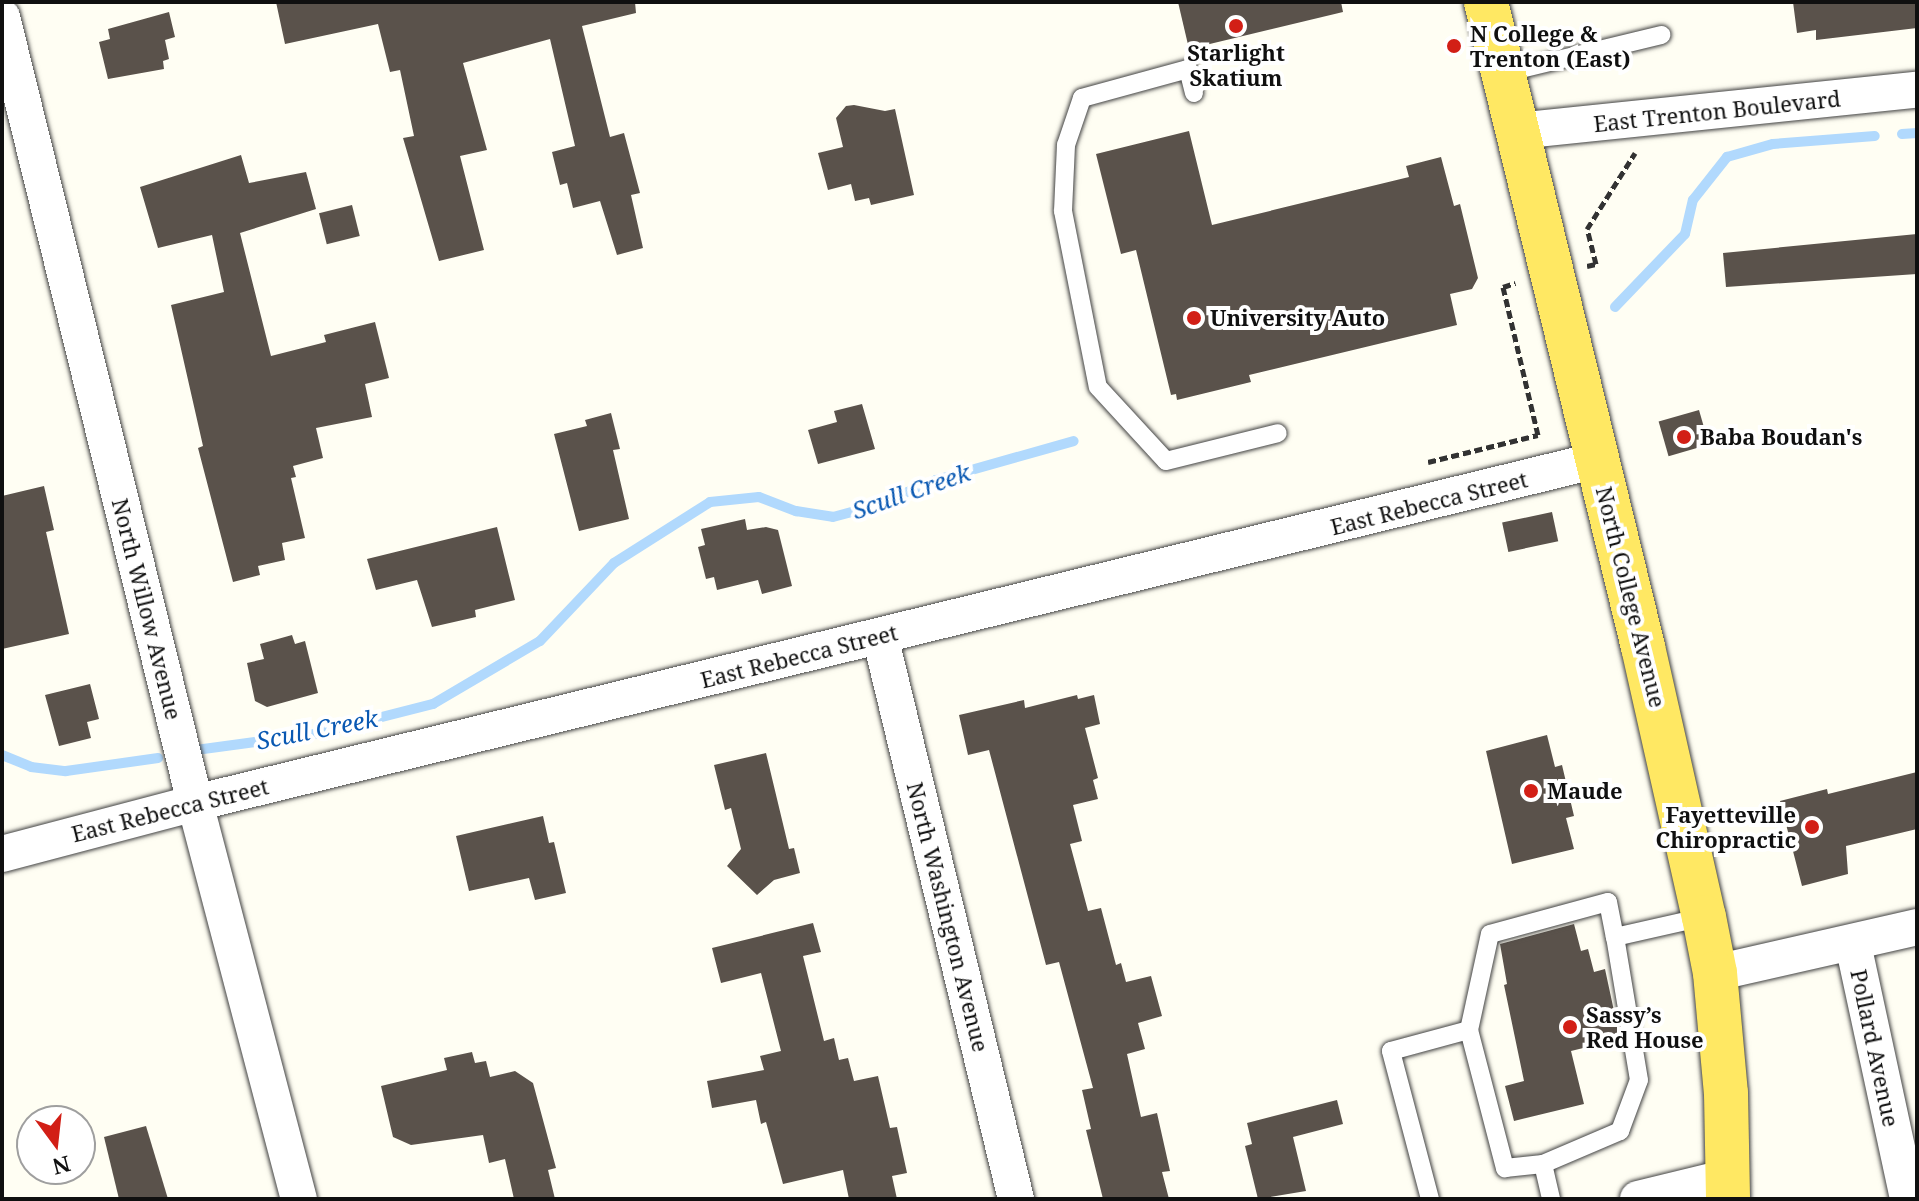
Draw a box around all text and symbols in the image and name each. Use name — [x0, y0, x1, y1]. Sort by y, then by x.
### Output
marker: Starlight Skatium — [1227, 17, 1245, 35]
place label: N College & Trenton (East) — [1470, 20, 1631, 72]
marker: N College & Trenton (East) — [1445, 37, 1463, 55]
place label: Starlight Skatium — [1187, 39, 1285, 90]
street label: East Trenton Boulevard — [1592, 85, 1842, 137]
place label: University Auto — [1210, 305, 1385, 331]
marker: University Auto — [1185, 309, 1203, 327]
place label: Baba Boudan's — [1700, 424, 1862, 450]
marker: Baba Boudan's — [1675, 428, 1693, 446]
water label: Scull Creek — [848, 457, 974, 525]
street label: East Rebecca Street — [1328, 466, 1530, 540]
street label: North College Avenue — [1591, 484, 1671, 710]
street label: North Willow Avenue — [107, 496, 187, 722]
street label: East Rebecca Street — [698, 619, 900, 693]
water label: Scull Creek — [254, 703, 380, 755]
street label: East Rebecca Street — [69, 773, 271, 847]
place label: Maude — [1547, 778, 1623, 804]
street label: North Washington Avenue — [902, 779, 994, 1055]
marker: Maude — [1522, 782, 1540, 800]
place label: Fayetteville Chiropractic — [1656, 801, 1796, 852]
marker: Fayetteville Chiropractic — [1803, 818, 1821, 836]
street label: Pollard Avenue — [1845, 967, 1905, 1129]
place label: Sassy’s Red House — [1586, 1001, 1704, 1052]
marker: Sassy’s Red House — [1561, 1018, 1579, 1036]
north arrow — [16, 1105, 96, 1185]
text: N — [49, 1150, 74, 1183]

